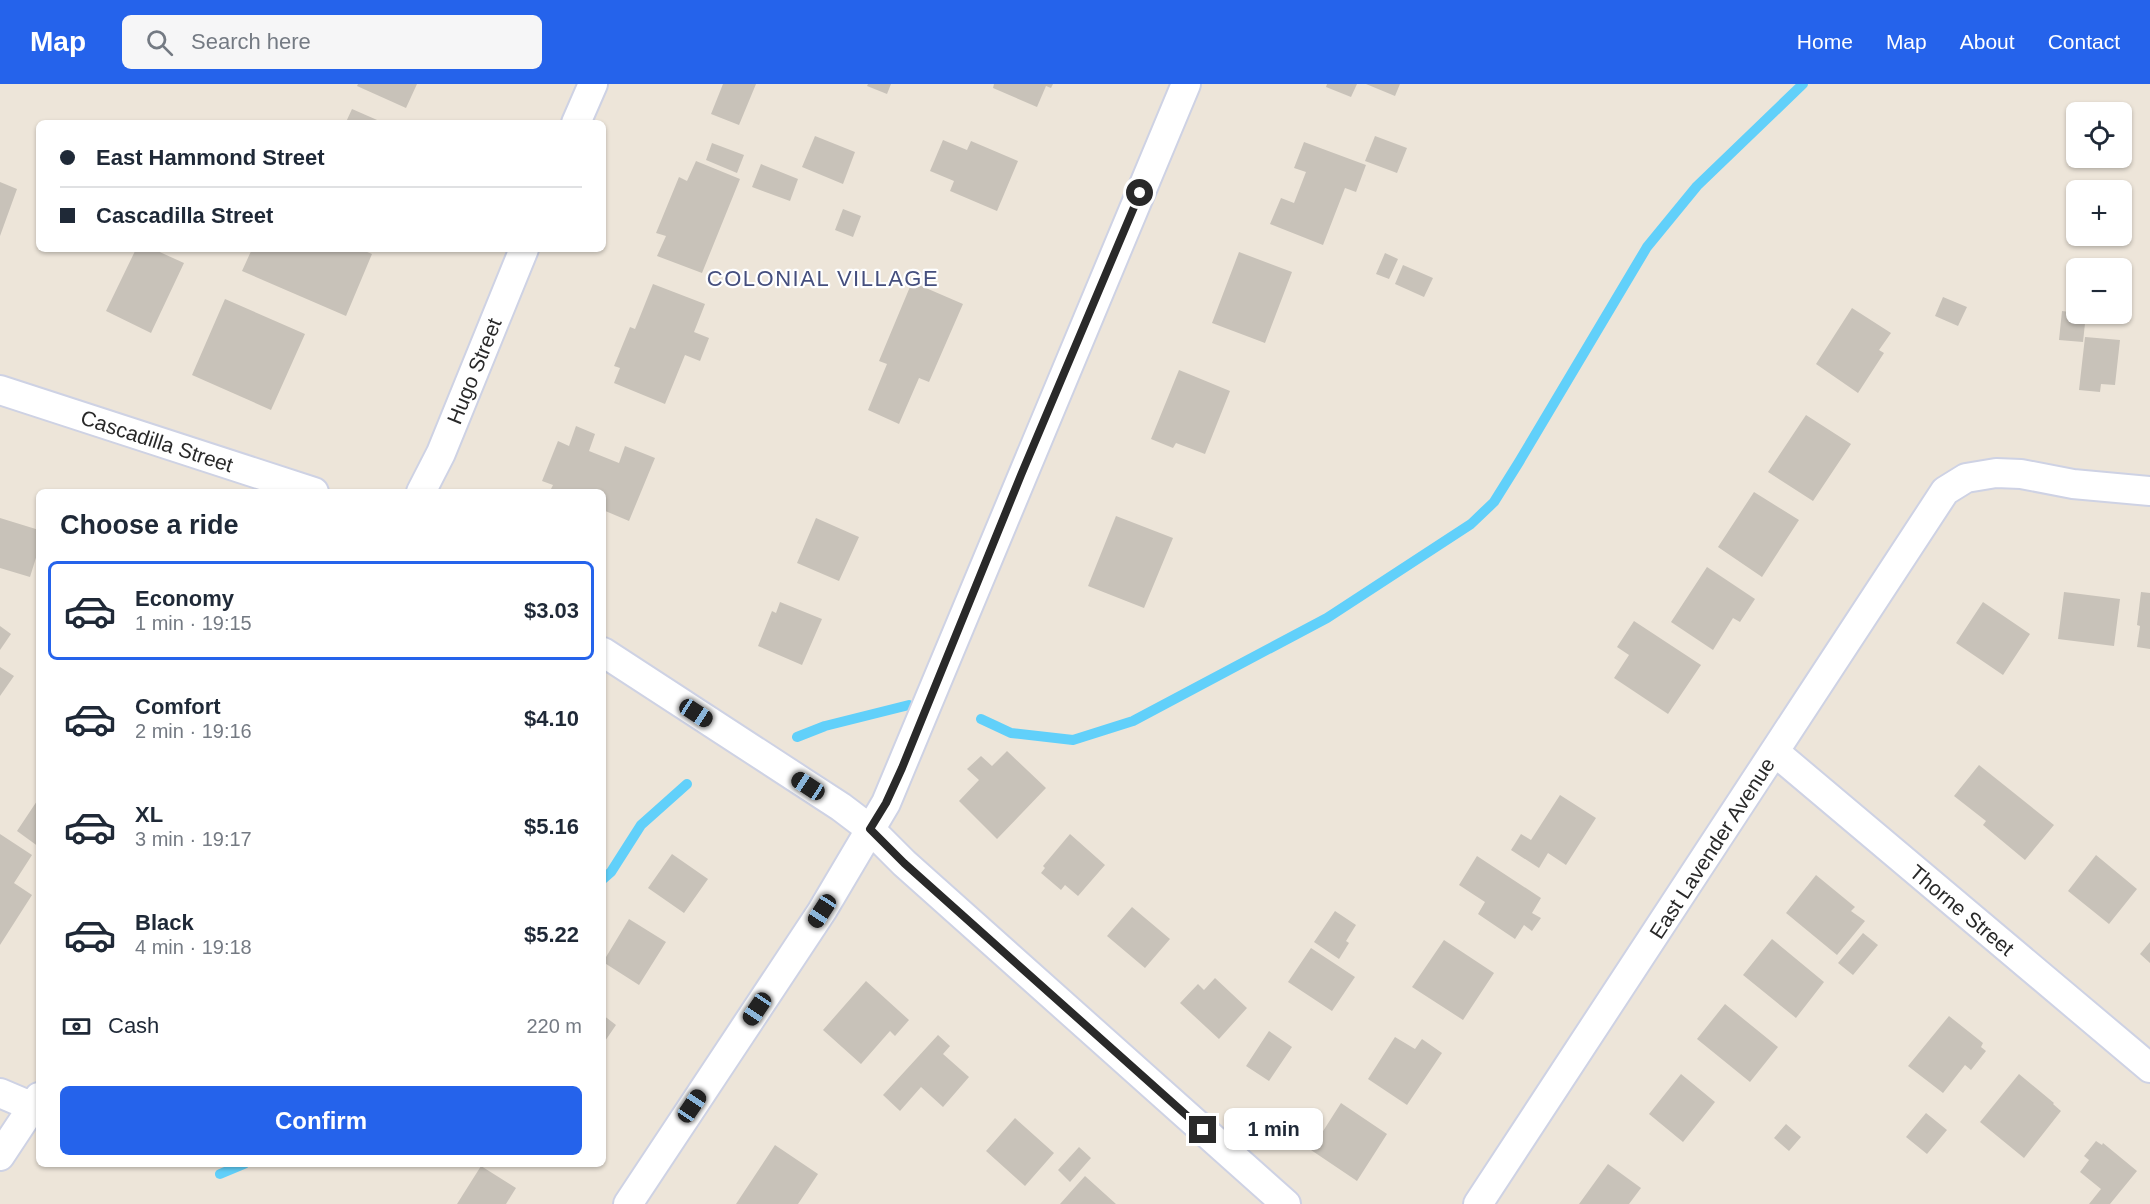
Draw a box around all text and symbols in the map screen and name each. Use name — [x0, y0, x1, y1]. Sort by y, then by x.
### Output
search box — [122, 15, 542, 69]
text: Map — [30, 26, 86, 57]
icon: search — [143, 26, 176, 59]
text: Search here — [191, 29, 311, 54]
text: Home — [1797, 30, 1853, 53]
text: Map — [1886, 30, 1927, 53]
text: About — [1960, 30, 2015, 53]
text: Contact — [2048, 30, 2120, 53]
map controls — [2066, 102, 2132, 324]
button: locate — [2066, 102, 2132, 168]
text: East Hammond Street — [96, 145, 325, 170]
route start — [1126, 179, 1153, 206]
button: + — [2066, 180, 2132, 246]
text: Cascadilla Street — [96, 203, 273, 228]
button: − — [2066, 258, 2132, 324]
district label: COLONIAL VILLAGE — [707, 266, 939, 291]
street label: Hugo Street — [442, 315, 506, 427]
street label: Cascadilla Street — [78, 406, 236, 477]
text: Choose a ride — [60, 510, 239, 540]
icon: car — [63, 584, 117, 638]
text: Economy — [135, 586, 234, 611]
text: $3.03 — [524, 598, 579, 623]
text: 1 min · 19:15 — [135, 612, 252, 634]
icon: car — [63, 692, 117, 746]
text: Comfort — [135, 694, 221, 719]
car — [676, 696, 716, 730]
text: $4.10 — [524, 706, 579, 731]
text: 2 min · 19:16 — [135, 720, 252, 742]
street label: East Lavender Avenue — [1645, 753, 1779, 943]
car — [788, 769, 828, 803]
icon: car — [63, 800, 117, 854]
text: XL — [135, 802, 163, 827]
text: $5.16 — [524, 814, 579, 839]
text: 3 min · 19:17 — [135, 828, 252, 850]
street label: Thorne Street — [1905, 860, 2019, 960]
car — [805, 891, 839, 931]
icon: car — [63, 908, 117, 962]
text: Black — [135, 910, 194, 935]
text: $5.22 — [524, 922, 579, 947]
text: 4 min · 19:18 — [135, 936, 252, 958]
car — [739, 989, 775, 1029]
icon: cash — [60, 1010, 93, 1043]
text: Cash — [108, 1013, 159, 1038]
text: 220 m — [526, 1015, 582, 1037]
button: Confirm — [60, 1086, 582, 1155]
car — [674, 1086, 710, 1126]
callout: 1 min — [1224, 1109, 1323, 1151]
route end — [1189, 1116, 1216, 1143]
text: 1 min — [1247, 1118, 1300, 1140]

